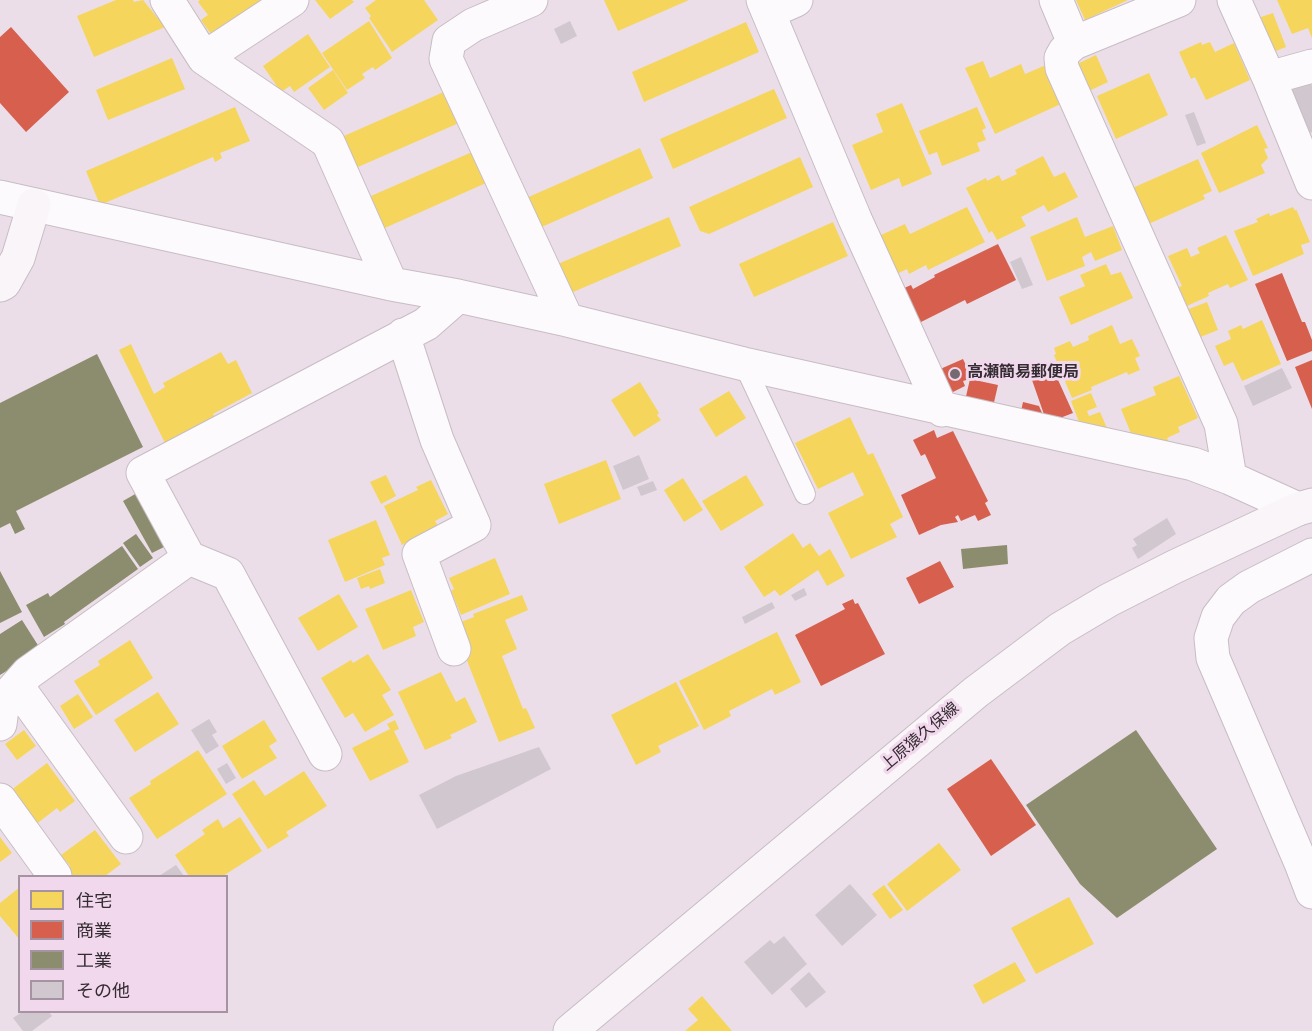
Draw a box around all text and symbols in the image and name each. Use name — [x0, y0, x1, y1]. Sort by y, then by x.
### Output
place label: 高瀬簡易郵便局 — [967, 364, 1079, 384]
marker: 高瀬簡易郵便局 — [948, 367, 962, 381]
street label: 上原猿久保線 — [878, 700, 964, 776]
legend — [18, 875, 228, 1013]
text: 住宅 — [76, 891, 112, 914]
text: 商業 — [76, 921, 112, 944]
text: 工業 — [76, 951, 112, 974]
text: その他 — [76, 981, 130, 1004]

